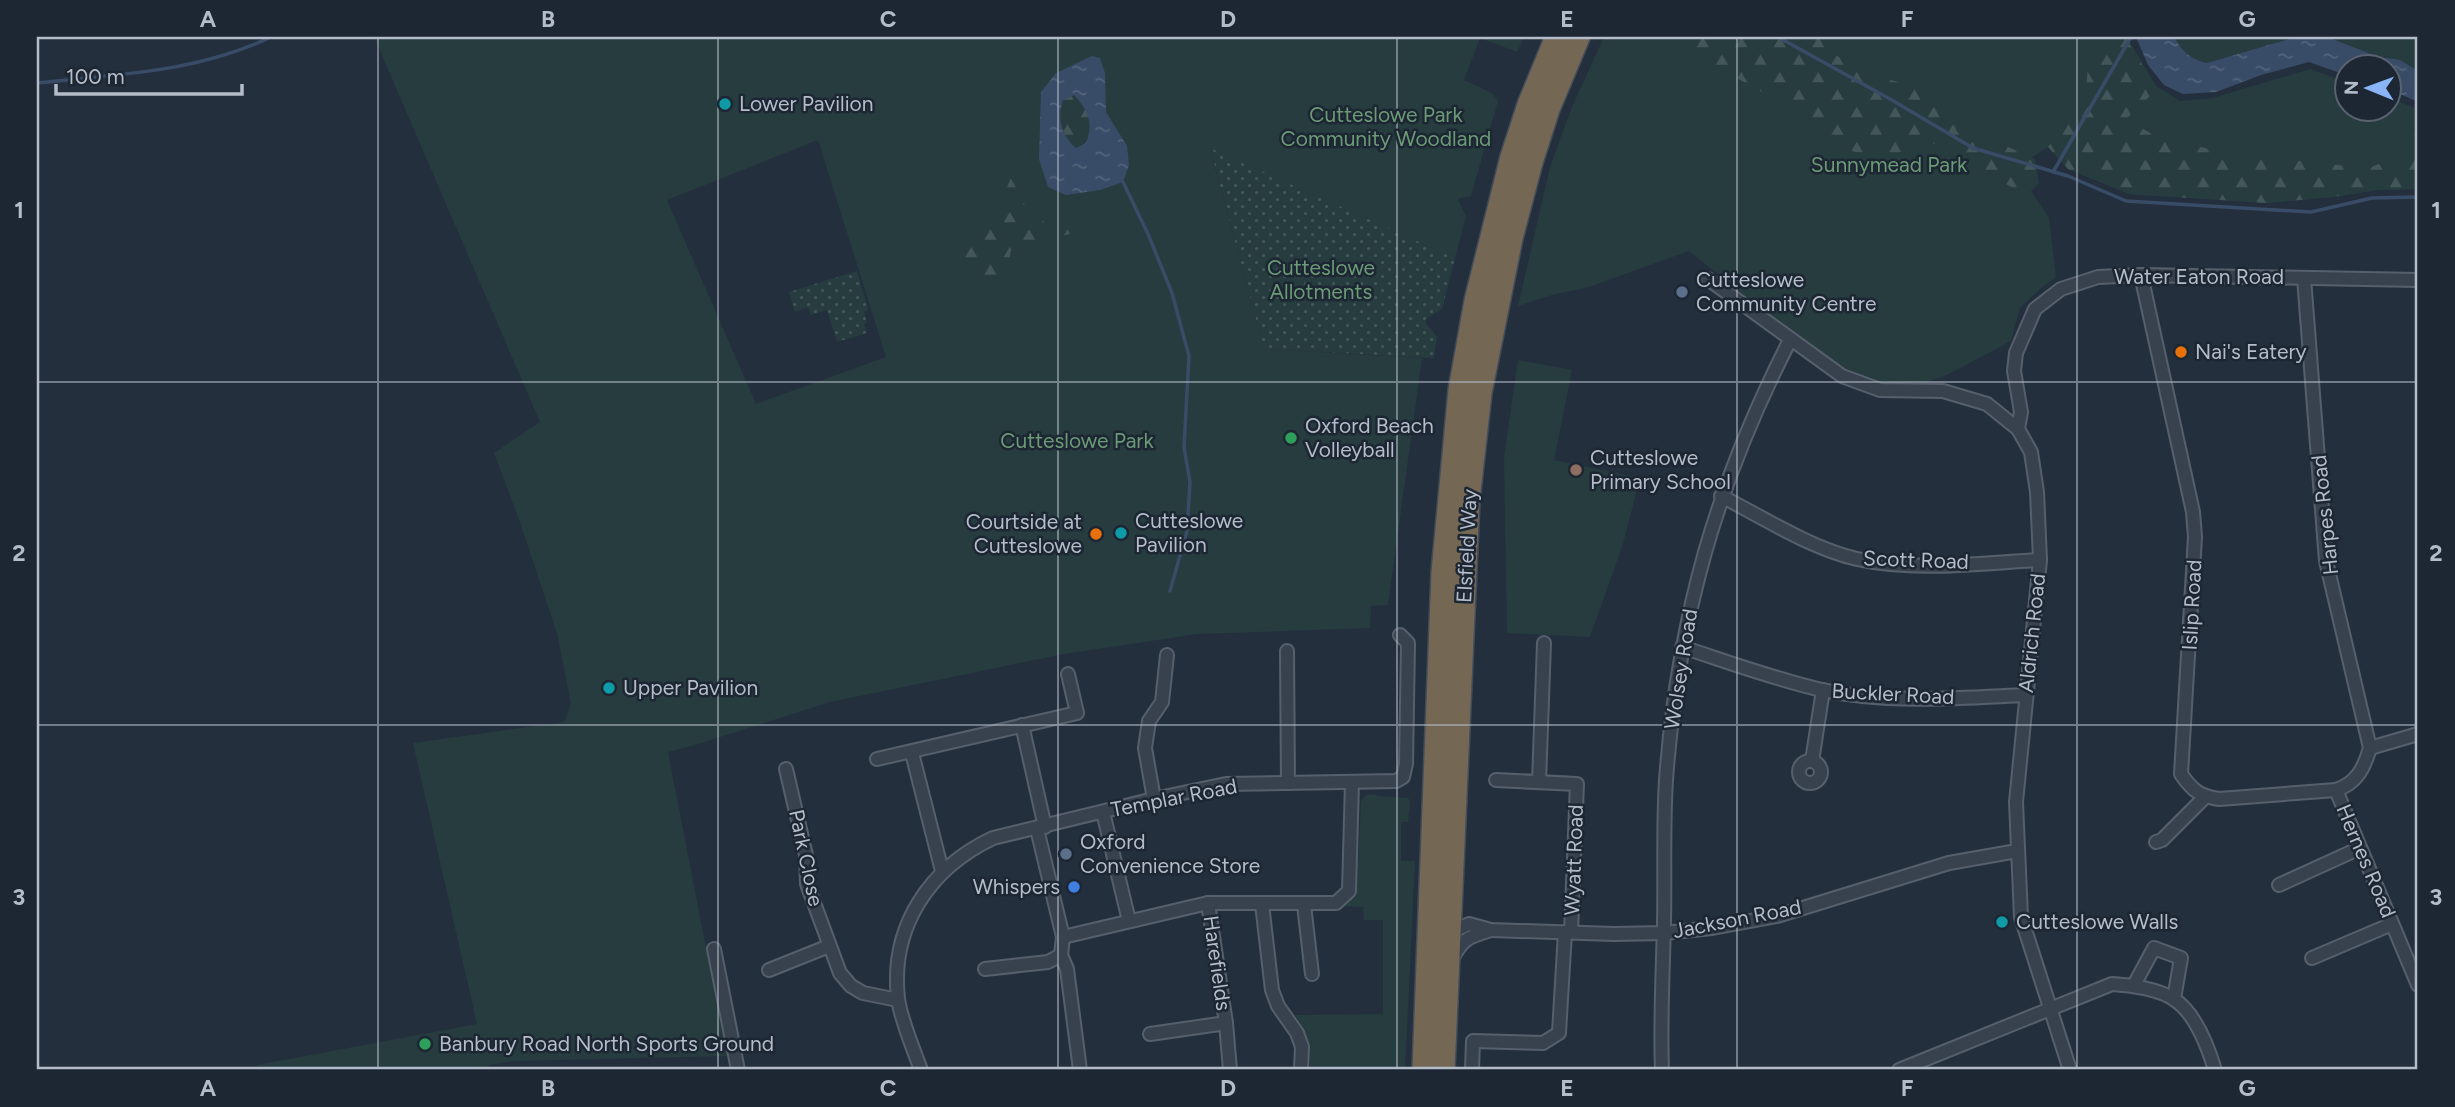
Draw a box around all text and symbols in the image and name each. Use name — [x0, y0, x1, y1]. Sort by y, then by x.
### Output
text: A — [200, 5, 217, 33]
text: B — [541, 5, 555, 33]
text: C — [880, 5, 897, 33]
text: D — [1220, 5, 1236, 33]
text: E — [1560, 5, 1574, 33]
text: F — [1901, 5, 1914, 33]
text: G — [2238, 5, 2256, 33]
scale bar — [56, 52, 242, 96]
north arrow — [2332, 52, 2402, 122]
text: 100 m — [66, 64, 125, 89]
text: N — [2340, 80, 2363, 95]
place label: Lower Pavilion — [739, 91, 873, 116]
marker: Lower Pavilion — [717, 96, 733, 112]
park label: Cutteslowe Park Community Woodland — [1281, 102, 1491, 151]
park label: Sunnymead Park — [1811, 152, 1968, 177]
text: 1 — [14, 196, 24, 224]
text: 1 — [2431, 196, 2441, 224]
park label: Cutteslowe Allotments — [1267, 255, 1375, 304]
street label: Water Eaton Road — [2114, 264, 2284, 289]
place label: Cutteslowe Community Centre — [1696, 267, 1876, 316]
marker: Cutteslowe Community Centre — [1674, 284, 1690, 300]
place label: Nai's Eatery — [2195, 339, 2307, 364]
marker: Nai's Eatery — [2173, 344, 2189, 360]
place label: Oxford Beach Volleyball — [1305, 413, 1434, 462]
park label: Cutteslowe Park — [1000, 428, 1154, 453]
marker: Oxford Beach Volleyball — [1283, 430, 1299, 446]
place label: Cutteslowe Primary School — [1590, 445, 1731, 494]
street label: Harpes Road — [2306, 454, 2343, 576]
marker: Cutteslowe Primary School — [1568, 462, 1584, 478]
street label: Elsfield Way — [1451, 488, 1482, 604]
place label: Cutteslowe Pavilion — [1135, 508, 1243, 557]
place label: Courtside at Cutteslowe — [966, 509, 1082, 558]
marker: Cutteslowe Pavilion — [1113, 525, 1129, 541]
marker: Courtside at Cutteslowe — [1088, 526, 1104, 542]
text: 2 — [12, 539, 26, 567]
text: 2 — [2429, 539, 2443, 567]
street label: Scott Road — [1863, 545, 1969, 574]
street label: Islip Road — [2177, 559, 2206, 651]
street label: Aldrich Road — [2013, 572, 2050, 694]
street label: Wolsey Road — [1659, 607, 1702, 731]
place label: Upper Pavilion — [623, 675, 758, 700]
street label: Buckler Road — [1831, 678, 1955, 709]
marker: Upper Pavilion — [601, 680, 617, 696]
street label: Templar Road — [1109, 773, 1239, 822]
street label: Hernes Road — [2331, 800, 2402, 921]
street label: Wyatt Road — [1559, 804, 1588, 916]
street label: Park Close — [784, 807, 829, 909]
place label: Oxford Convenience Store — [1080, 829, 1260, 878]
marker: Oxford Convenience Store — [1058, 846, 1074, 862]
place label: Whispers — [973, 874, 1060, 899]
marker: Whispers — [1066, 879, 1082, 895]
text: 3 — [13, 883, 25, 911]
text: 3 — [2430, 883, 2442, 911]
street label: Jackson Road — [1671, 894, 1803, 943]
place label: Cutteslowe Walls — [2016, 909, 2178, 934]
street label: Harefields — [1198, 914, 1237, 1012]
marker: Cutteslowe Walls — [1994, 914, 2010, 930]
place label: Banbury Road North Sports Ground — [439, 1031, 774, 1056]
marker: Banbury Road North Sports Ground — [417, 1036, 433, 1052]
text: A — [200, 1074, 217, 1102]
text: B — [541, 1074, 555, 1102]
text: C — [880, 1074, 897, 1102]
text: D — [1220, 1074, 1236, 1102]
text: E — [1560, 1074, 1574, 1102]
text: F — [1901, 1074, 1914, 1102]
text: G — [2238, 1074, 2256, 1102]

